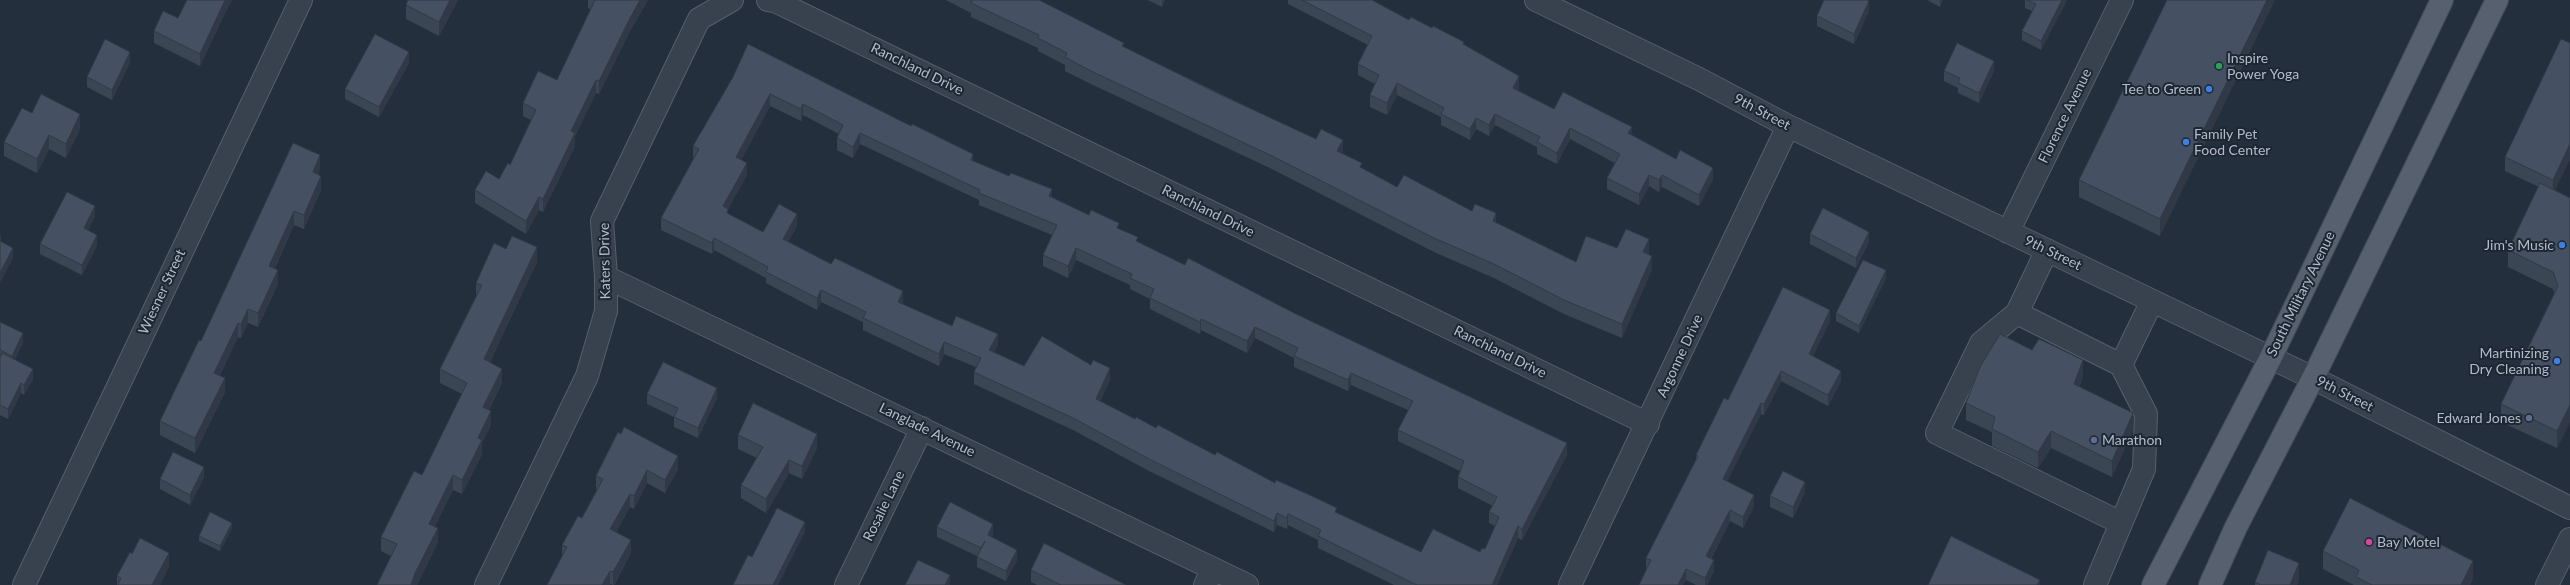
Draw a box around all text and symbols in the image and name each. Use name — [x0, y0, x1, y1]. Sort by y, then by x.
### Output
street label: Ranchland Drive — [868, 39, 966, 99]
place label: Inspire Power Yoga — [2227, 50, 2299, 82]
marker: Inspire Power Yoga — [2214, 61, 2224, 71]
street label: Florence Avenue — [2035, 66, 2095, 166]
place label: Tee to Green — [2122, 81, 2201, 97]
marker: Tee to Green — [2204, 84, 2214, 94]
street label: 9th Street — [1731, 90, 1793, 134]
place label: Family Pet Food Center — [2194, 126, 2270, 158]
marker: Family Pet Food Center — [2181, 137, 2191, 147]
street label: Ranchland Drive — [1159, 181, 1257, 241]
street label: Katers Drive — [596, 223, 614, 299]
street label: South Military Avenue — [2263, 229, 2339, 359]
street label: 9th Street — [2022, 232, 2084, 274]
place label: Jim's Music — [2484, 237, 2554, 253]
marker: Jim's Music — [2557, 240, 2567, 250]
street label: Wiesner Street — [135, 247, 189, 337]
street label: Argonne Drive — [1653, 312, 1707, 400]
street label: Ranchland Drive — [1451, 322, 1549, 382]
place label: Martinizing Dry Cleaning — [2469, 345, 2549, 378]
marker: Martinizing Dry Cleaning — [2552, 356, 2562, 366]
street label: 9th Street — [2314, 373, 2376, 415]
street label: Langlade Avenue — [876, 400, 978, 460]
place label: Edward Jones — [2436, 410, 2521, 426]
marker: Edward Jones — [2524, 413, 2534, 423]
place label: Marathon — [2102, 432, 2162, 448]
marker: Marathon — [2089, 435, 2099, 445]
street label: Rosalie Lane — [860, 468, 908, 544]
place label: Bay Motel — [2377, 534, 2440, 550]
marker: Bay Motel — [2364, 537, 2374, 547]

